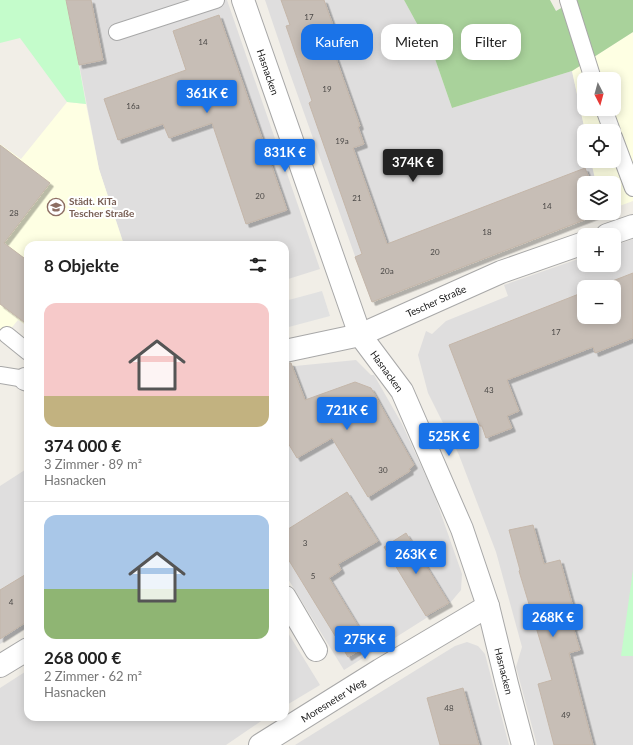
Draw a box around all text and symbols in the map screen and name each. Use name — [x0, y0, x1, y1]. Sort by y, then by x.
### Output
house number: 17 — [304, 12, 314, 22]
chip: Kaufen — [301, 24, 373, 60]
chip: Mieten — [381, 24, 453, 60]
chip: Filter — [461, 24, 521, 60]
house number: 14 — [198, 37, 208, 47]
street label: Hasnacken — [255, 47, 281, 97]
north arrow — [577, 72, 621, 116]
map controls — [577, 72, 621, 324]
pin: 361K € — [174, 80, 240, 114]
house number: 19 — [322, 84, 332, 94]
text: 361K € — [186, 85, 228, 101]
house number: 16a — [126, 101, 140, 111]
button: locate — [577, 124, 621, 168]
house number: 19a — [335, 136, 349, 146]
pin: 831K € — [252, 139, 318, 173]
text: 831K € — [264, 144, 306, 160]
pin: 374K € — [380, 149, 446, 183]
text: 374K € — [392, 154, 434, 170]
button: layers — [577, 176, 621, 220]
house number: 20 — [255, 191, 265, 201]
house number: 21 — [352, 193, 362, 203]
place label: Städt. KiTa Tescher Straße — [69, 195, 135, 219]
school or university icon: Städt. KiTa Tescher Straße — [46, 197, 66, 217]
house number: 14 — [542, 201, 552, 211]
house number: 28 — [9, 208, 19, 218]
house number: 18 — [482, 227, 492, 237]
button: + — [577, 228, 621, 272]
house number: 20 — [430, 247, 440, 257]
icon: filters — [247, 254, 269, 276]
text: 8 Objekte — [44, 255, 119, 276]
house number: 20a — [380, 266, 394, 276]
button: − — [577, 280, 621, 324]
street label: Tescher Straße — [404, 282, 468, 320]
house number: 17 — [551, 327, 561, 337]
icon: home — [121, 329, 193, 401]
street label: Hasnacken — [368, 348, 406, 394]
house number: 43 — [484, 385, 494, 395]
pin: 721K € — [314, 397, 380, 431]
text: 721K € — [326, 402, 368, 418]
pin: 525K € — [416, 423, 482, 457]
text: 525K € — [428, 428, 470, 444]
text: 374 000 € — [44, 435, 121, 456]
text: 3 Zimmer · 89 m² — [44, 456, 142, 472]
house number: 30 — [378, 465, 388, 475]
text: Hasnacken — [44, 472, 106, 488]
house number: 3 — [303, 538, 308, 548]
icon: home — [121, 541, 193, 613]
pin: 263K € — [383, 541, 449, 575]
text: 263K € — [395, 546, 437, 562]
house number: 5 — [311, 571, 316, 581]
house number: 4 — [9, 597, 14, 607]
pin: 268K € — [520, 604, 586, 638]
text: 268K € — [532, 609, 574, 625]
pin: 275K € — [332, 626, 398, 660]
text: 275K € — [344, 631, 386, 647]
street label: Hasnacken — [492, 646, 516, 696]
text: 268 000 € — [44, 647, 121, 668]
text: 2 Zimmer · 62 m² — [44, 668, 142, 684]
street label: Moresneter Weg — [299, 675, 367, 725]
text: Hasnacken — [44, 684, 106, 700]
house number: 48 — [444, 703, 454, 713]
house number: 49 — [561, 710, 571, 720]

